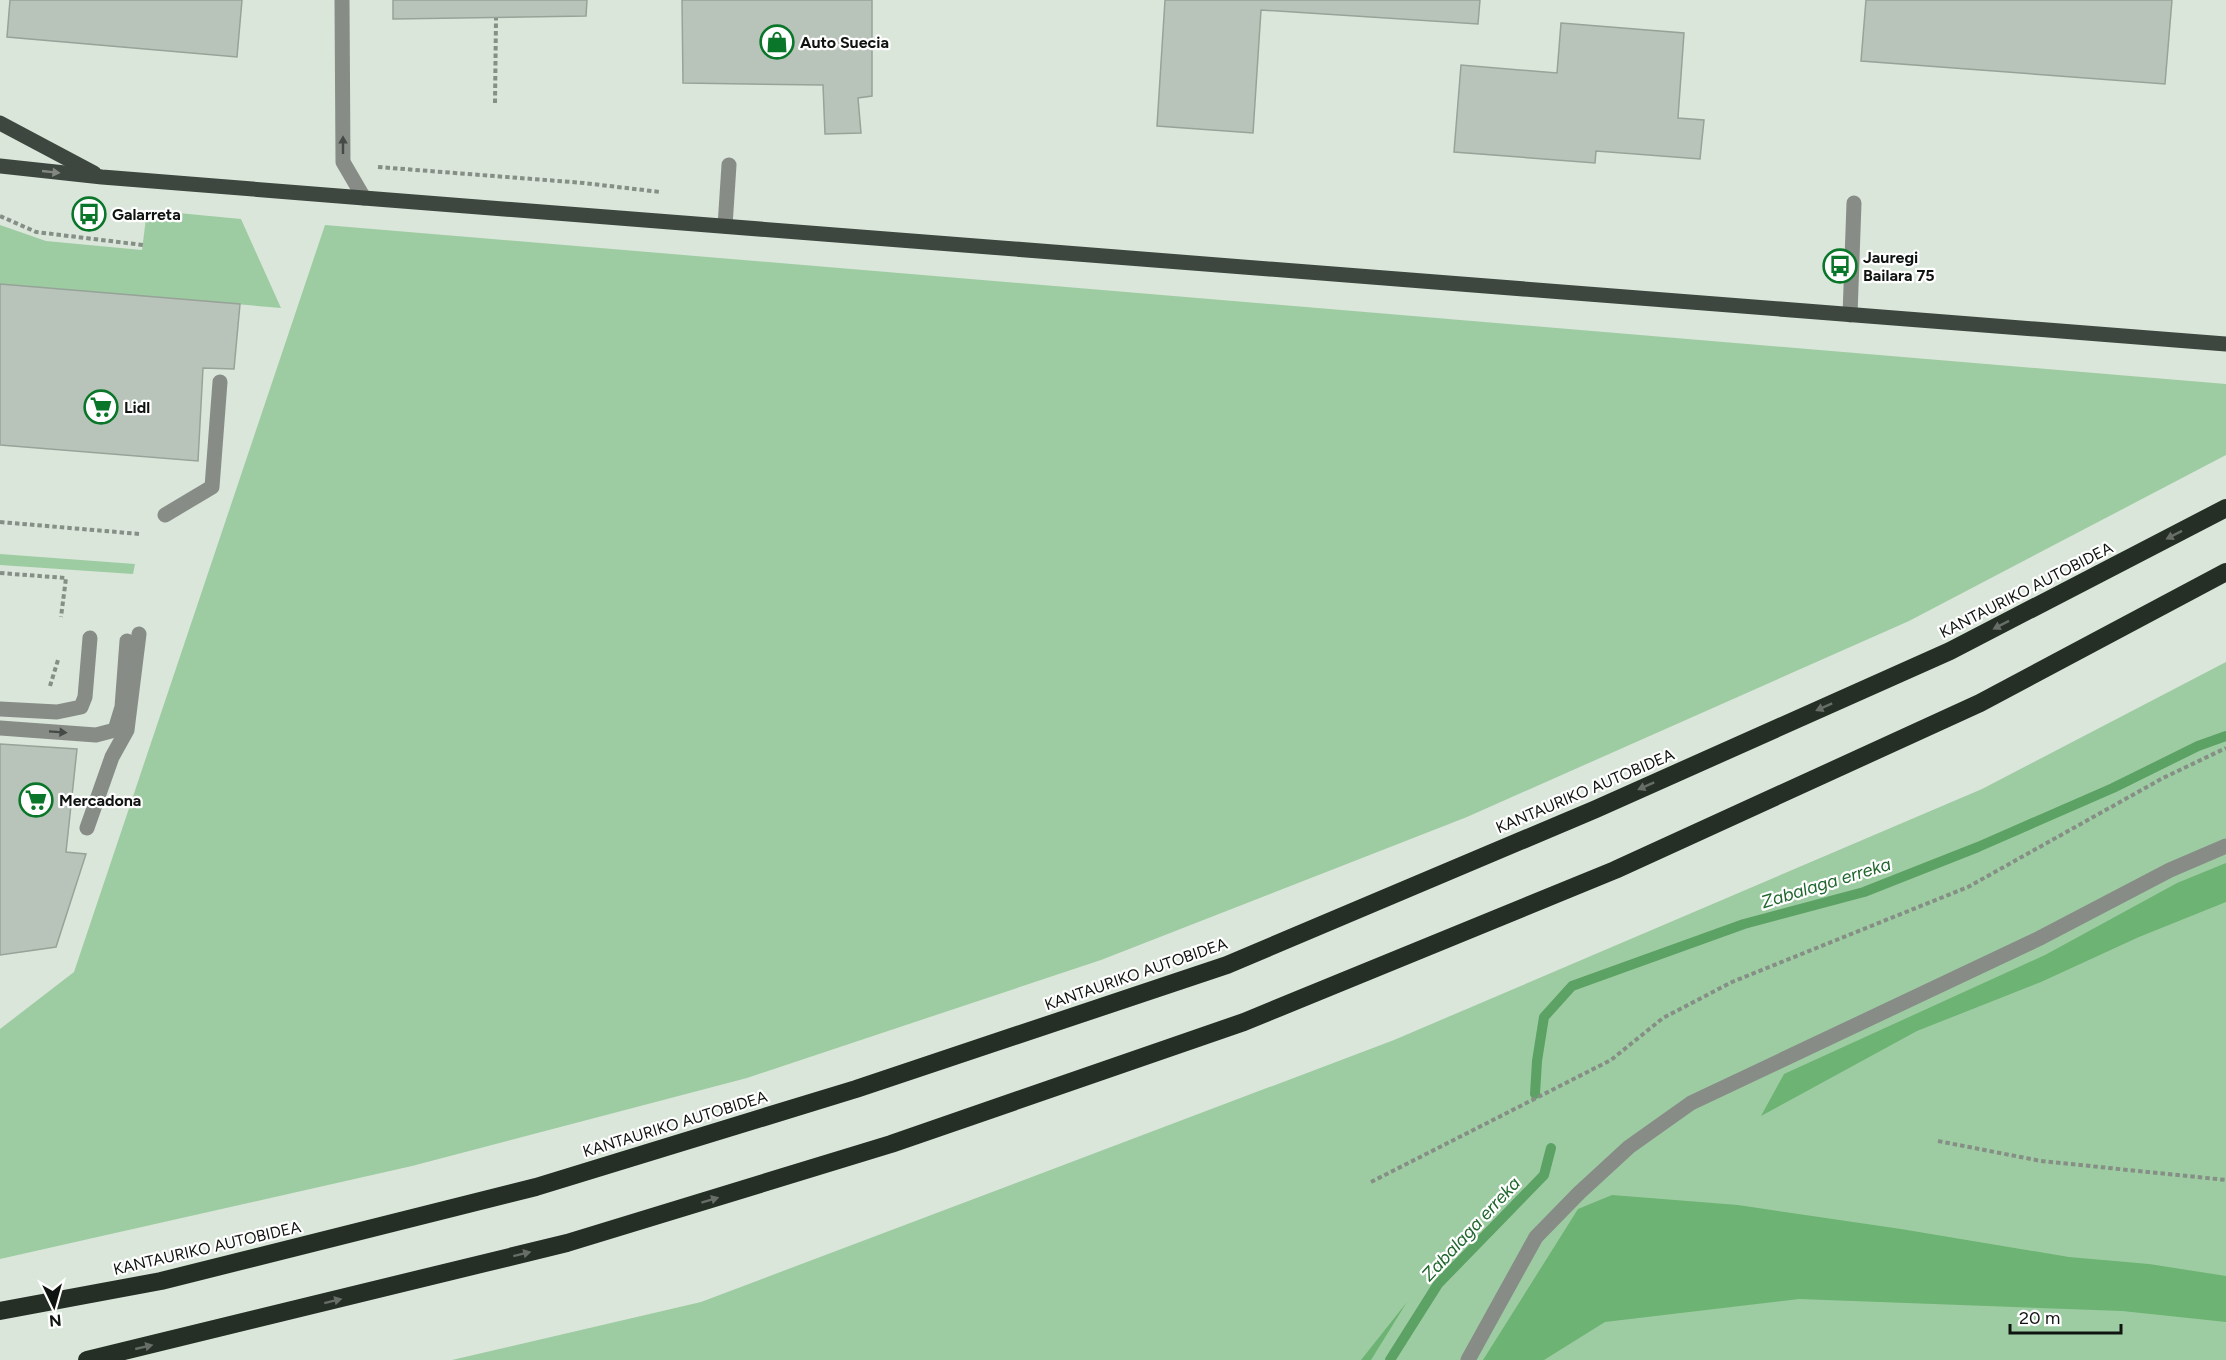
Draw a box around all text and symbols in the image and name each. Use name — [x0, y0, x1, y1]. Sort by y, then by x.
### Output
shop icon: Auto Suecia — [759, 24, 795, 60]
place label: Auto Suecia — [800, 33, 889, 52]
one-way arrow — [338, 136, 348, 155]
one-way arrow — [42, 167, 61, 177]
bus stop icon: Galarreta — [71, 196, 107, 232]
place label: Galarreta — [112, 205, 181, 224]
bus stop icon: Jauregi Bailara 75 — [1822, 248, 1858, 284]
place label: Jauregi Bailara 75 — [1863, 248, 1935, 285]
supermarket icon: Lidl — [83, 389, 119, 425]
place label: Lidl — [124, 398, 150, 417]
one-way arrow — [2165, 530, 2182, 540]
street label: KANTAURIKO AUTOBIDEA — [1936, 538, 2116, 642]
one-way arrow — [1992, 619, 2010, 629]
one-way arrow — [1815, 702, 1833, 712]
one-way arrow — [49, 728, 68, 737]
street label: KANTAURIKO AUTOBIDEA — [1493, 745, 1677, 837]
supermarket icon: Mercadona — [18, 782, 54, 818]
one-way arrow — [1638, 782, 1655, 791]
place label: Mercadona — [59, 791, 141, 810]
water label: Zabalaga erreka — [1759, 853, 1894, 913]
street label: KANTAURIKO AUTOBIDEA — [1042, 934, 1230, 1014]
street label: KANTAURIKO AUTOBIDEA — [580, 1087, 770, 1161]
water label: Zabalaga erreka — [1417, 1172, 1525, 1286]
one-way arrow — [701, 1195, 719, 1204]
street label: KANTAURIKO AUTOBIDEA — [111, 1217, 303, 1279]
one-way arrow — [513, 1249, 532, 1259]
north arrow — [24, 1276, 84, 1336]
one-way arrow — [324, 1295, 342, 1305]
scale bar — [2010, 1297, 2121, 1335]
text: 20 m — [2019, 1307, 2060, 1329]
text: N — [48, 1310, 62, 1330]
one-way arrow — [134, 1342, 153, 1351]

